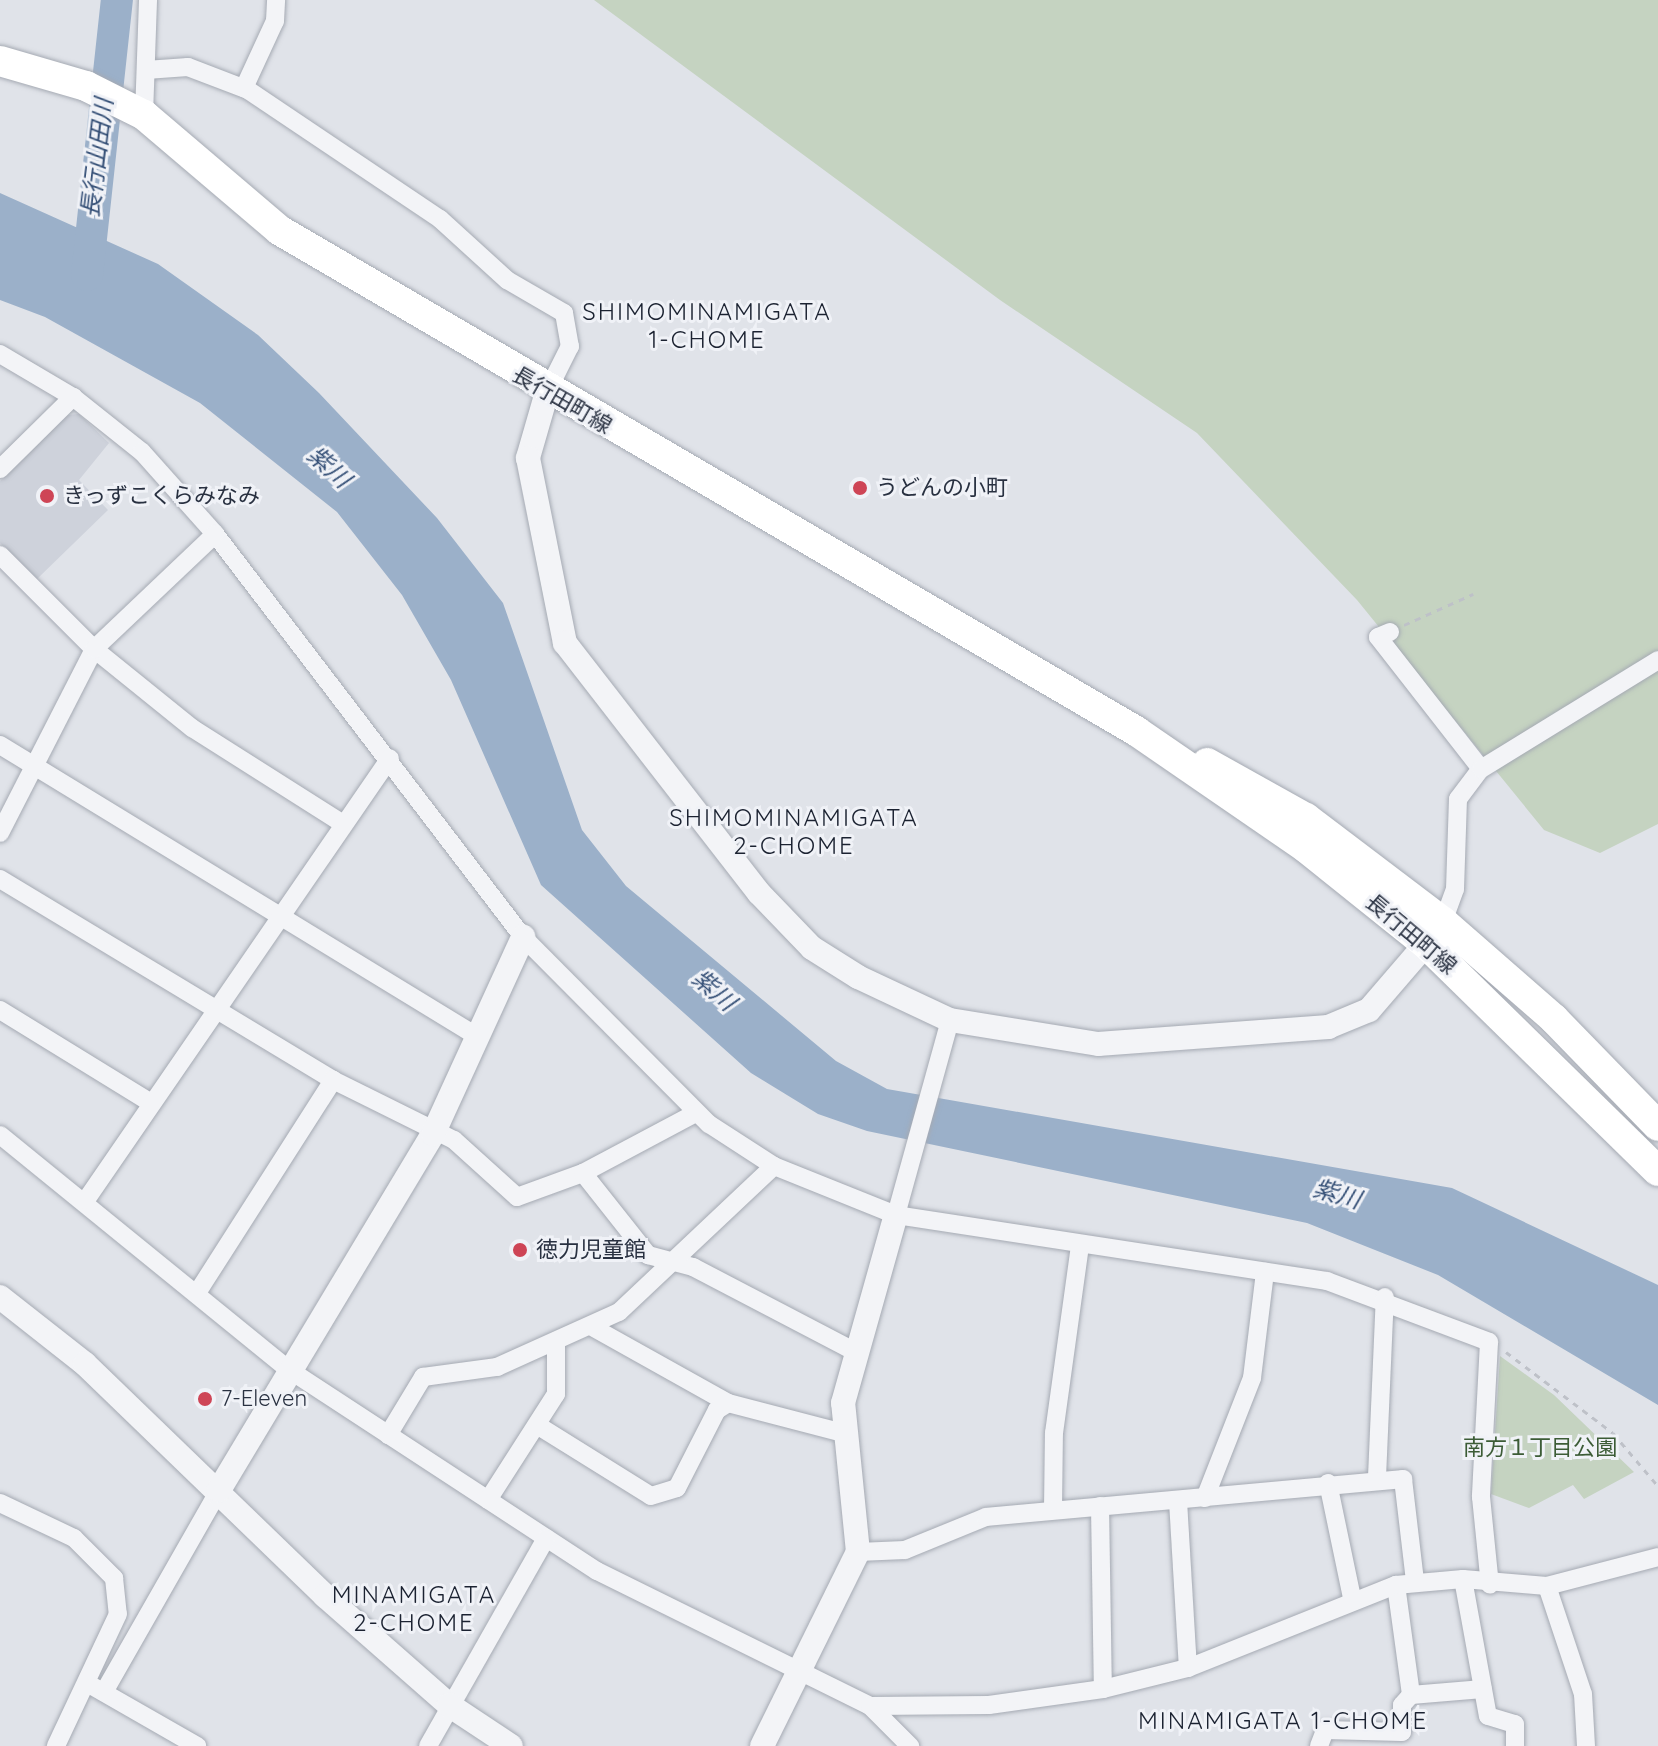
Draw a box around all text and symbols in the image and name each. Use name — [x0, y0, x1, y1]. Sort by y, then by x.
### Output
water label: 長行山田川 — [75, 97, 119, 219]
district label: SHIMOMINAMIGATA 1-CHOME — [582, 298, 832, 354]
street label: 長行田町線 — [508, 361, 616, 439]
water label: 紫川 — [302, 440, 356, 494]
place label: うどんの小町 — [876, 475, 1008, 501]
marker: うどんの小町 — [851, 479, 869, 497]
place label: きっずこくらみなみ — [63, 483, 261, 509]
marker: きっずこくらみなみ — [38, 487, 56, 505]
district label: SHIMOMINAMIGATA 2-CHOME — [669, 804, 919, 860]
street label: 長行田町線 — [1360, 889, 1462, 979]
water label: 紫川 — [686, 963, 742, 1017]
water label: 紫川 — [1310, 1174, 1364, 1214]
place label: 徳力児童館 — [536, 1237, 646, 1263]
marker: 徳力児童館 — [511, 1241, 529, 1259]
place label: 7-Eleven — [221, 1386, 307, 1412]
marker: 7-Eleven — [196, 1390, 214, 1408]
park label: 南方１丁目公園 — [1463, 1435, 1617, 1461]
district label: MINAMIGATA 2-CHOME — [332, 1581, 496, 1637]
district label: MINAMIGATA 1-CHOME — [1138, 1707, 1428, 1735]

